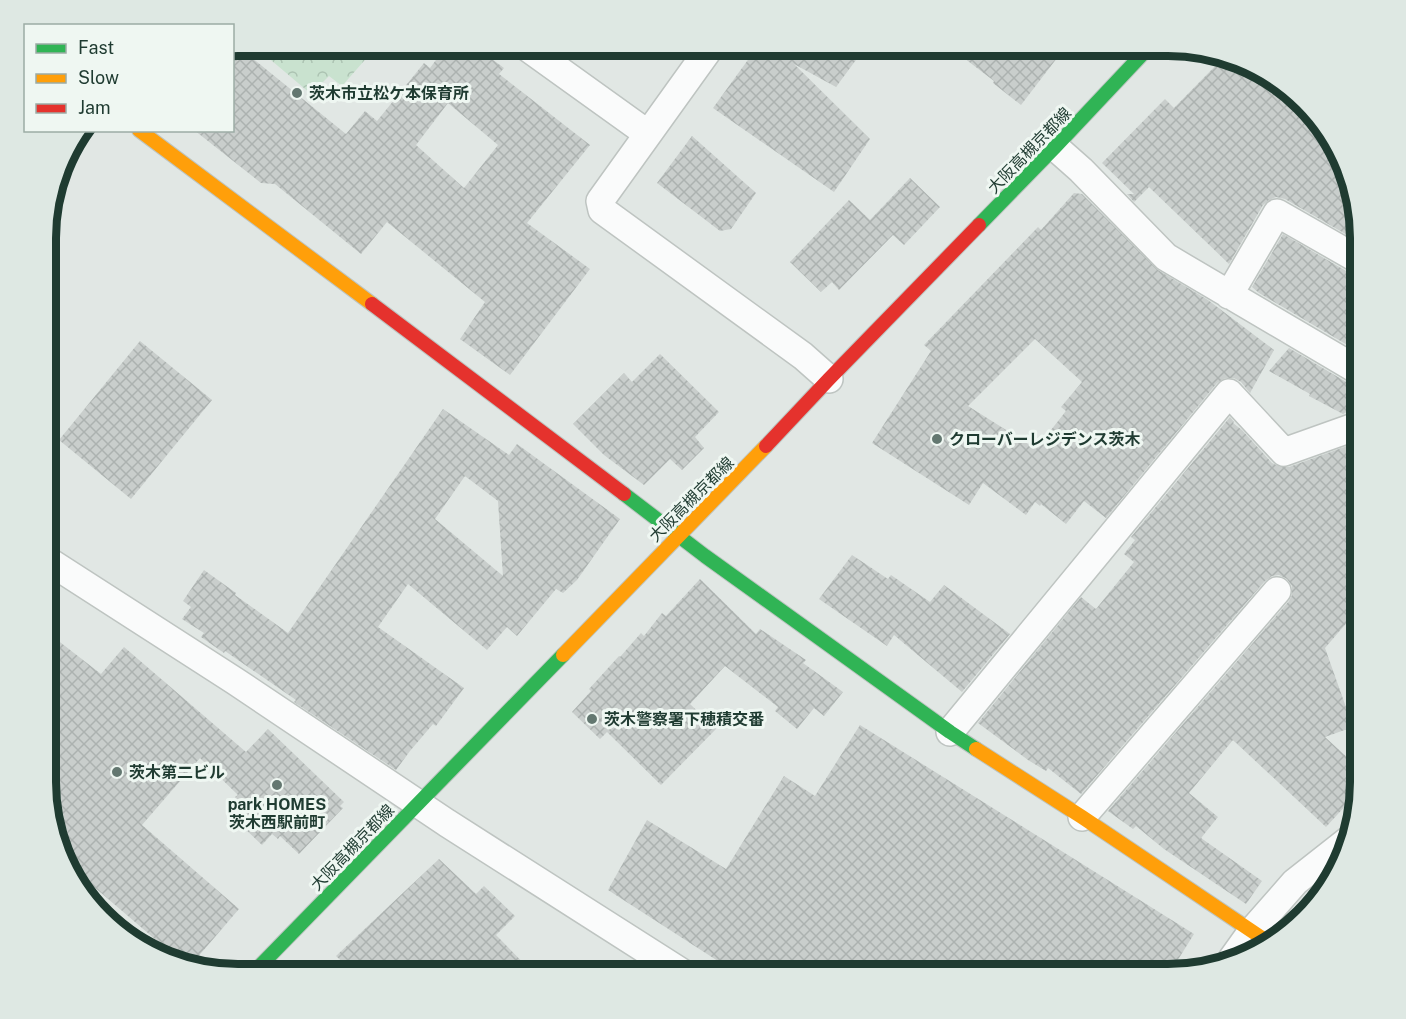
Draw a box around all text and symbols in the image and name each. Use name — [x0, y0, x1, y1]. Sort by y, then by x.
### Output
legend — [24, 24, 234, 132]
text: Fast — [78, 37, 114, 58]
text: Slow — [78, 67, 119, 88]
place label: 茨木市立松ケ本保育所 — [309, 84, 469, 103]
marker: 茨木市立松ケ本保育所 — [290, 86, 304, 100]
text: Jam — [78, 97, 111, 118]
street label: 大阪高槻京都線 — [984, 103, 1075, 197]
place label: クローバーレジデンス茨木 — [949, 430, 1141, 449]
marker: クローバーレジデンス茨木 — [930, 432, 944, 446]
street label: 大阪高槻京都線 — [645, 453, 738, 546]
place label: 茨木警察署下穂積交番 — [604, 710, 764, 729]
marker: 茨木警察署下穂積交番 — [585, 712, 599, 726]
place label: 茨木第二ビル — [129, 763, 225, 782]
marker: 茨木第二ビル — [110, 765, 124, 779]
marker: park HOMES 茨木西駅前町 — [270, 778, 284, 792]
place label: park HOMES 茨木西駅前町 — [228, 795, 326, 832]
street label: 大阪高槻京都線 — [307, 800, 398, 894]

